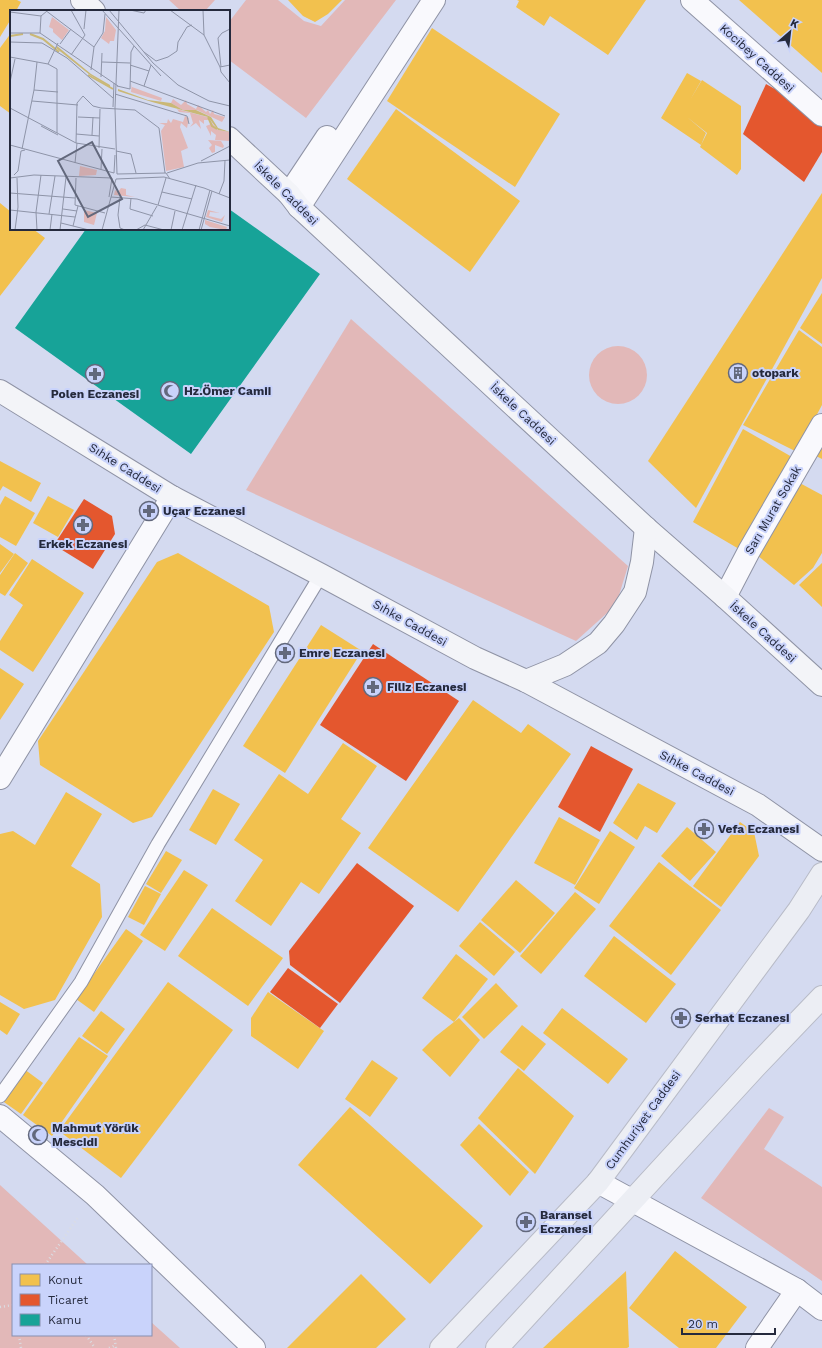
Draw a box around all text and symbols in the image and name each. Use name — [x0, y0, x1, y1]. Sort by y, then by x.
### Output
inset map — [10, 10, 230, 230]
north arrow — [770, 12, 810, 52]
street label: Kocibey Caddesi — [717, 21, 797, 95]
street label: İskele Caddesi — [251, 158, 321, 228]
building icon: otopark — [727, 362, 749, 384]
pharmacy icon: Polen Eczanesi — [84, 363, 106, 385]
place label: otopark — [752, 366, 799, 380]
mosque icon: Hz.Ömer Camii — [159, 380, 181, 402]
street label: İskele Caddesi — [487, 380, 559, 448]
place label: Hz.Ömer Camii — [184, 384, 271, 398]
place label: Polen Eczanesi — [51, 387, 139, 401]
street label: Sıhke Caddesi — [86, 440, 164, 496]
street label: Sarı Murat Sokak — [742, 463, 804, 557]
pharmacy icon: Uçar Eczanesi — [138, 500, 160, 522]
place label: Uçar Eczanesi — [163, 504, 245, 518]
pharmacy icon: Erkek Eczanesi — [72, 514, 94, 536]
place label: Erkek Eczanesi — [38, 537, 128, 551]
street label: Sıhke Caddesi — [371, 597, 449, 649]
street label: İskele Caddesi — [727, 599, 799, 665]
pharmacy icon: Emre Eczanesi — [274, 642, 296, 664]
place label: Emre Eczanesi — [299, 646, 385, 660]
pharmacy icon: Filiz Eczanesi — [362, 676, 384, 698]
place label: Filiz Eczanesi — [387, 680, 467, 694]
street label: Sıhke Caddesi — [657, 747, 737, 799]
pharmacy icon: Vefa Eczanesi — [693, 818, 715, 840]
place label: Vefa Eczanesi — [718, 822, 799, 836]
pharmacy icon: Serhat Eczanesi — [670, 1007, 692, 1029]
place label: Serhat Eczanesi — [695, 1011, 789, 1025]
street label: Cumhuriyet Caddesi — [602, 1068, 684, 1172]
place label: Mahmut Yörük Mescidi — [52, 1121, 139, 1149]
mosque icon: Mahmut Yörük Mescidi — [27, 1124, 49, 1146]
place label: Baransel Eczanesi — [540, 1208, 592, 1236]
pharmacy icon: Baransel Eczanesi — [515, 1211, 537, 1233]
legend — [12, 1264, 152, 1336]
text: Konut — [48, 1273, 82, 1287]
text: Ticaret — [48, 1293, 88, 1307]
scale bar — [682, 1310, 775, 1336]
text: Kamu — [48, 1313, 81, 1327]
text: 20 m — [688, 1317, 718, 1331]

